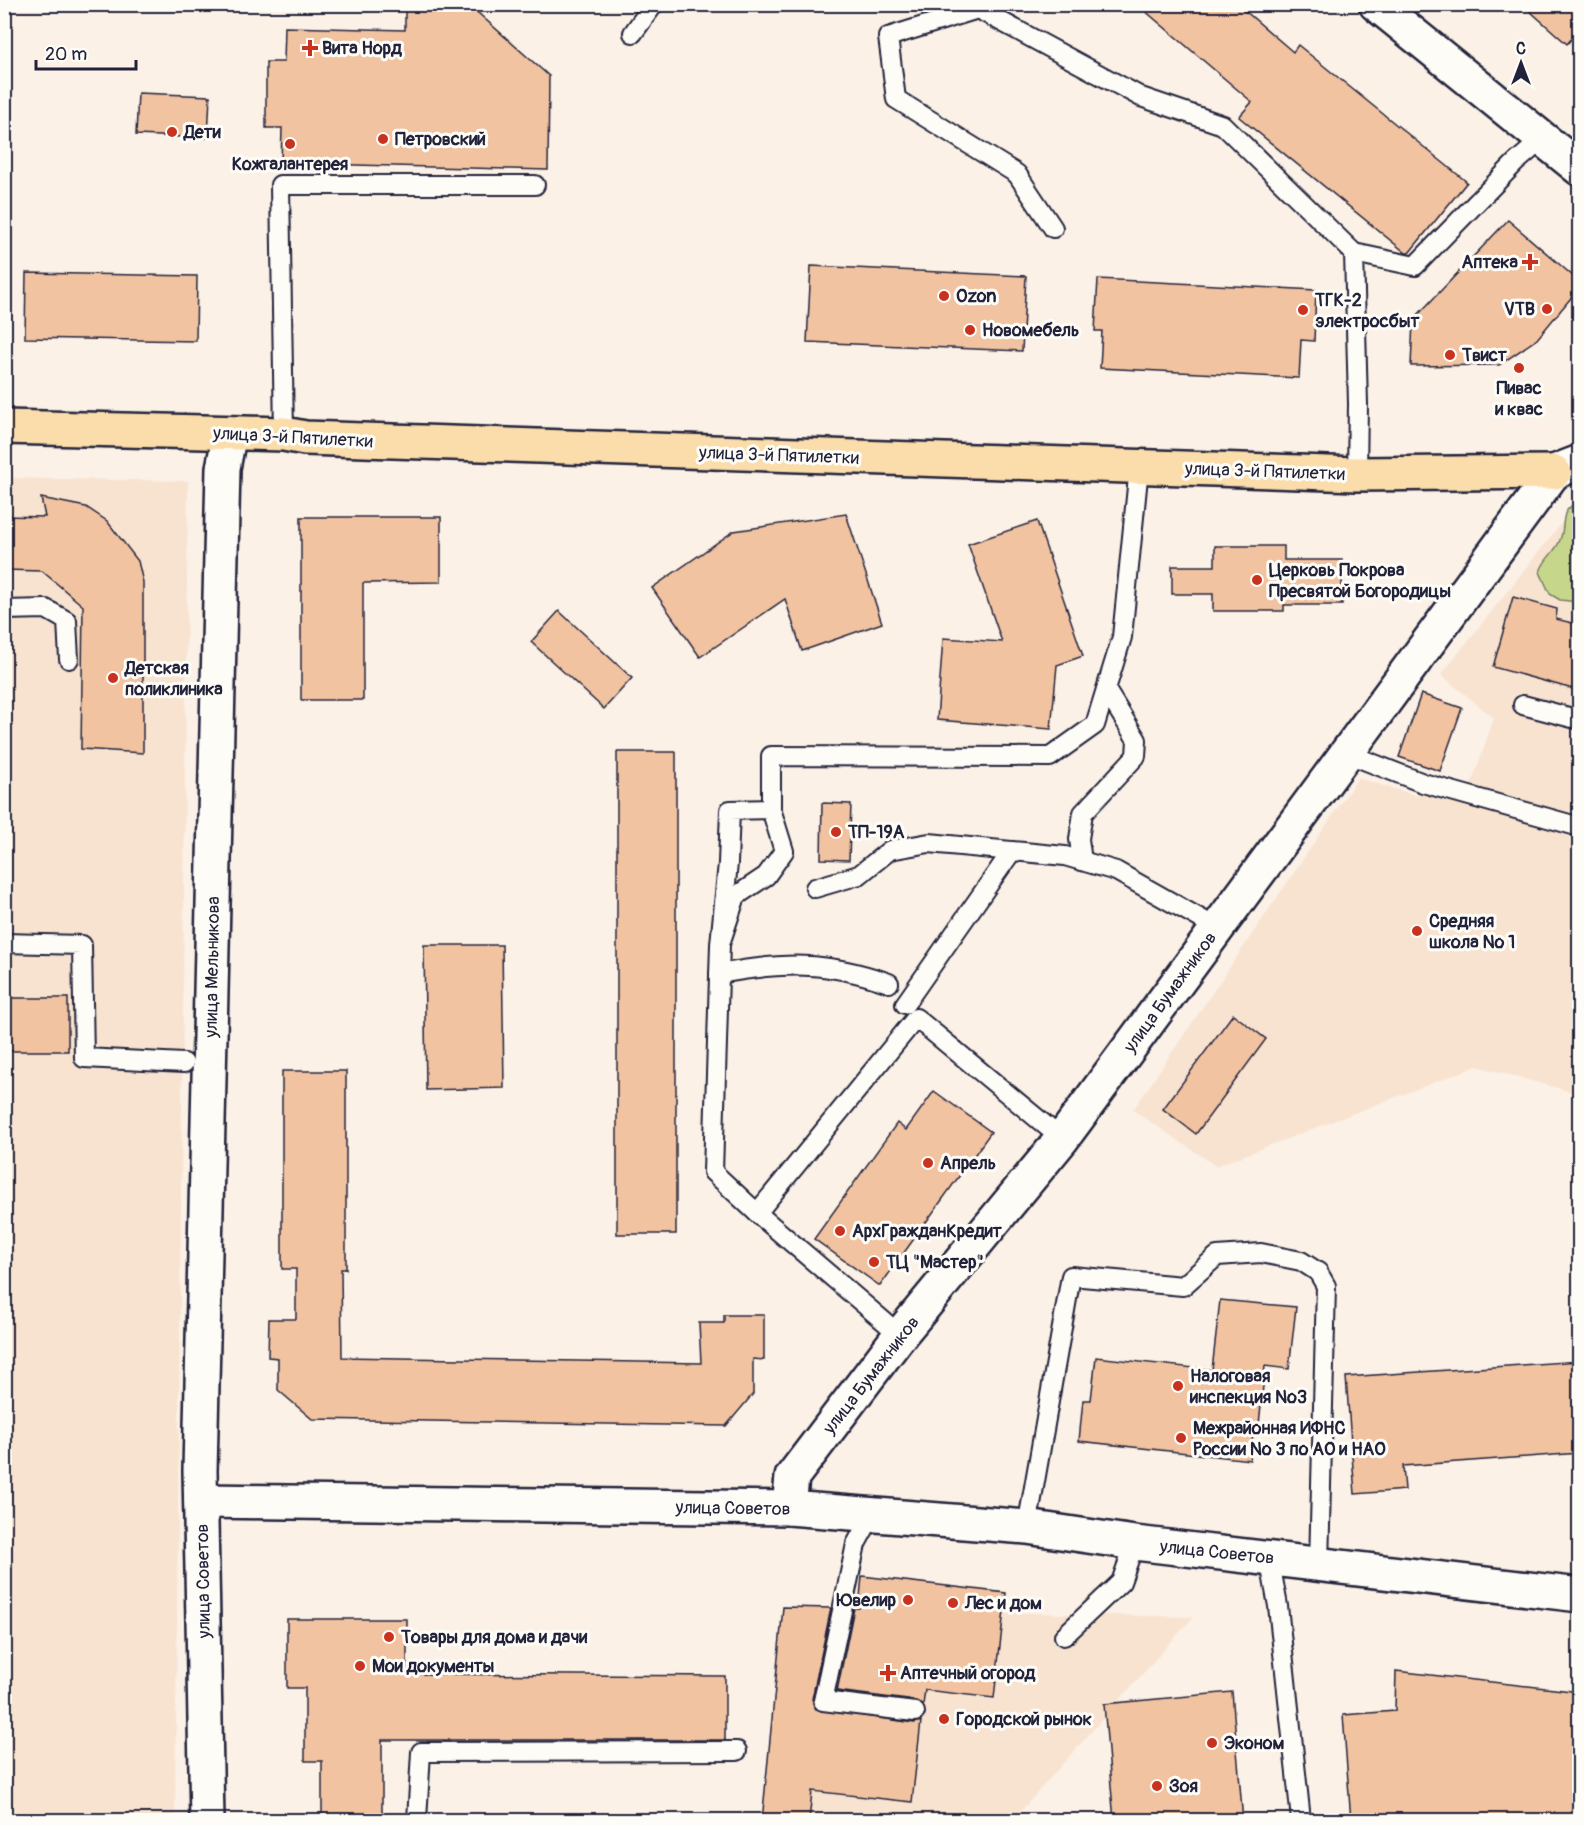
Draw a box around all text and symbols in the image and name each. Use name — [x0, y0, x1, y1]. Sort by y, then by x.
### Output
scale bar — [36, 33, 136, 71]
north arrow — [1491, 33, 1551, 93]
place label: Вита Норд — [322, 37, 402, 60]
text: С — [1516, 39, 1526, 59]
marker: Вита Норд — [303, 41, 317, 55]
text: 20 m — [45, 43, 87, 66]
place label: Дети — [183, 121, 221, 144]
marker: Дети — [165, 125, 179, 139]
place label: Петровский — [395, 128, 486, 151]
marker: Петровский — [376, 132, 390, 146]
marker: Кожгалантерея — [283, 137, 297, 151]
place label: Кожгалантерея — [232, 153, 348, 176]
place label: Аптека — [1462, 251, 1519, 274]
marker: Аптека — [1523, 255, 1537, 269]
place label: Ozon — [956, 285, 996, 308]
marker: Ozon — [937, 289, 951, 303]
place label: ТГК-2 электросбыт — [1314, 289, 1421, 333]
place label: VTB — [1504, 298, 1535, 321]
marker: VTB — [1540, 302, 1554, 316]
marker: ТГК-2 электросбыт — [1296, 303, 1310, 317]
place label: Новомебель — [982, 319, 1079, 342]
marker: Новомебель — [963, 323, 977, 337]
place label: Твист — [1461, 344, 1508, 367]
marker: Твист — [1443, 348, 1457, 362]
marker: Пивас и квас — [1512, 361, 1526, 375]
place label: Пивас и квас — [1494, 377, 1543, 421]
street label: улица 3-й Пятилетки — [212, 422, 373, 453]
street label: улица 3-й Пятилетки — [698, 441, 859, 470]
street label: улица 3-й Пятилетки — [1184, 457, 1345, 486]
place label: Церковь Покрова Пресвятой Богородицы — [1269, 559, 1451, 603]
marker: Церковь Покрова Пресвятой Богородицы — [1250, 573, 1264, 587]
place label: Детская поликлиника — [124, 657, 223, 701]
marker: Детская поликлиника — [106, 671, 120, 685]
place label: ТП-19А — [847, 821, 905, 844]
marker: ТП-19А — [829, 825, 843, 839]
street label: улица Мельникова — [200, 896, 225, 1039]
place label: Средняя школа № 1 — [1429, 910, 1515, 954]
marker: Средняя школа № 1 — [1410, 924, 1424, 938]
street label: улица Бумажников — [1118, 927, 1222, 1058]
place label: Апрель — [940, 1152, 996, 1175]
marker: Апрель — [921, 1156, 935, 1170]
place label: АрхГражданКредит — [852, 1220, 1003, 1243]
marker: АрхГражданКредит — [833, 1224, 847, 1238]
place label: ТЦ "Мастер" — [885, 1251, 984, 1274]
marker: ТЦ "Мастер" — [867, 1255, 881, 1269]
street label: улица Бумажников — [817, 1312, 925, 1440]
place label: Налоговая инспекция №3 — [1189, 1365, 1307, 1409]
marker: Налоговая инспекция №3 — [1171, 1379, 1185, 1393]
place label: Межрайонная ИФНС России № 3 по АО и НАО — [1193, 1417, 1386, 1461]
marker: Межрайонная ИФНС России № 3 по АО и НАО — [1174, 1431, 1188, 1445]
street label: улица Советов — [674, 1496, 791, 1521]
street label: улица Советов — [191, 1523, 216, 1640]
street label: улица Советов — [1158, 1535, 1275, 1570]
place label: Ювелир — [836, 1589, 897, 1612]
place label: Лес и дом — [964, 1592, 1042, 1615]
marker: Ювелир — [901, 1593, 915, 1607]
marker: Лес и дом — [946, 1596, 960, 1610]
place label: Товары для дома и дачи — [400, 1626, 587, 1649]
marker: Товары для дома и дачи — [382, 1630, 396, 1644]
place label: Мои документы — [372, 1655, 494, 1678]
marker: Мои документы — [353, 1659, 367, 1673]
place label: Аптечный огород — [900, 1662, 1036, 1685]
marker: Аптечный огород — [881, 1666, 895, 1680]
place label: Городской рынок — [956, 1708, 1092, 1731]
marker: Городской рынок — [937, 1712, 951, 1726]
place label: Эконом — [1224, 1732, 1284, 1755]
marker: Эконом — [1205, 1736, 1219, 1750]
place label: Зоя — [1169, 1775, 1198, 1798]
marker: Зоя — [1150, 1779, 1164, 1793]

